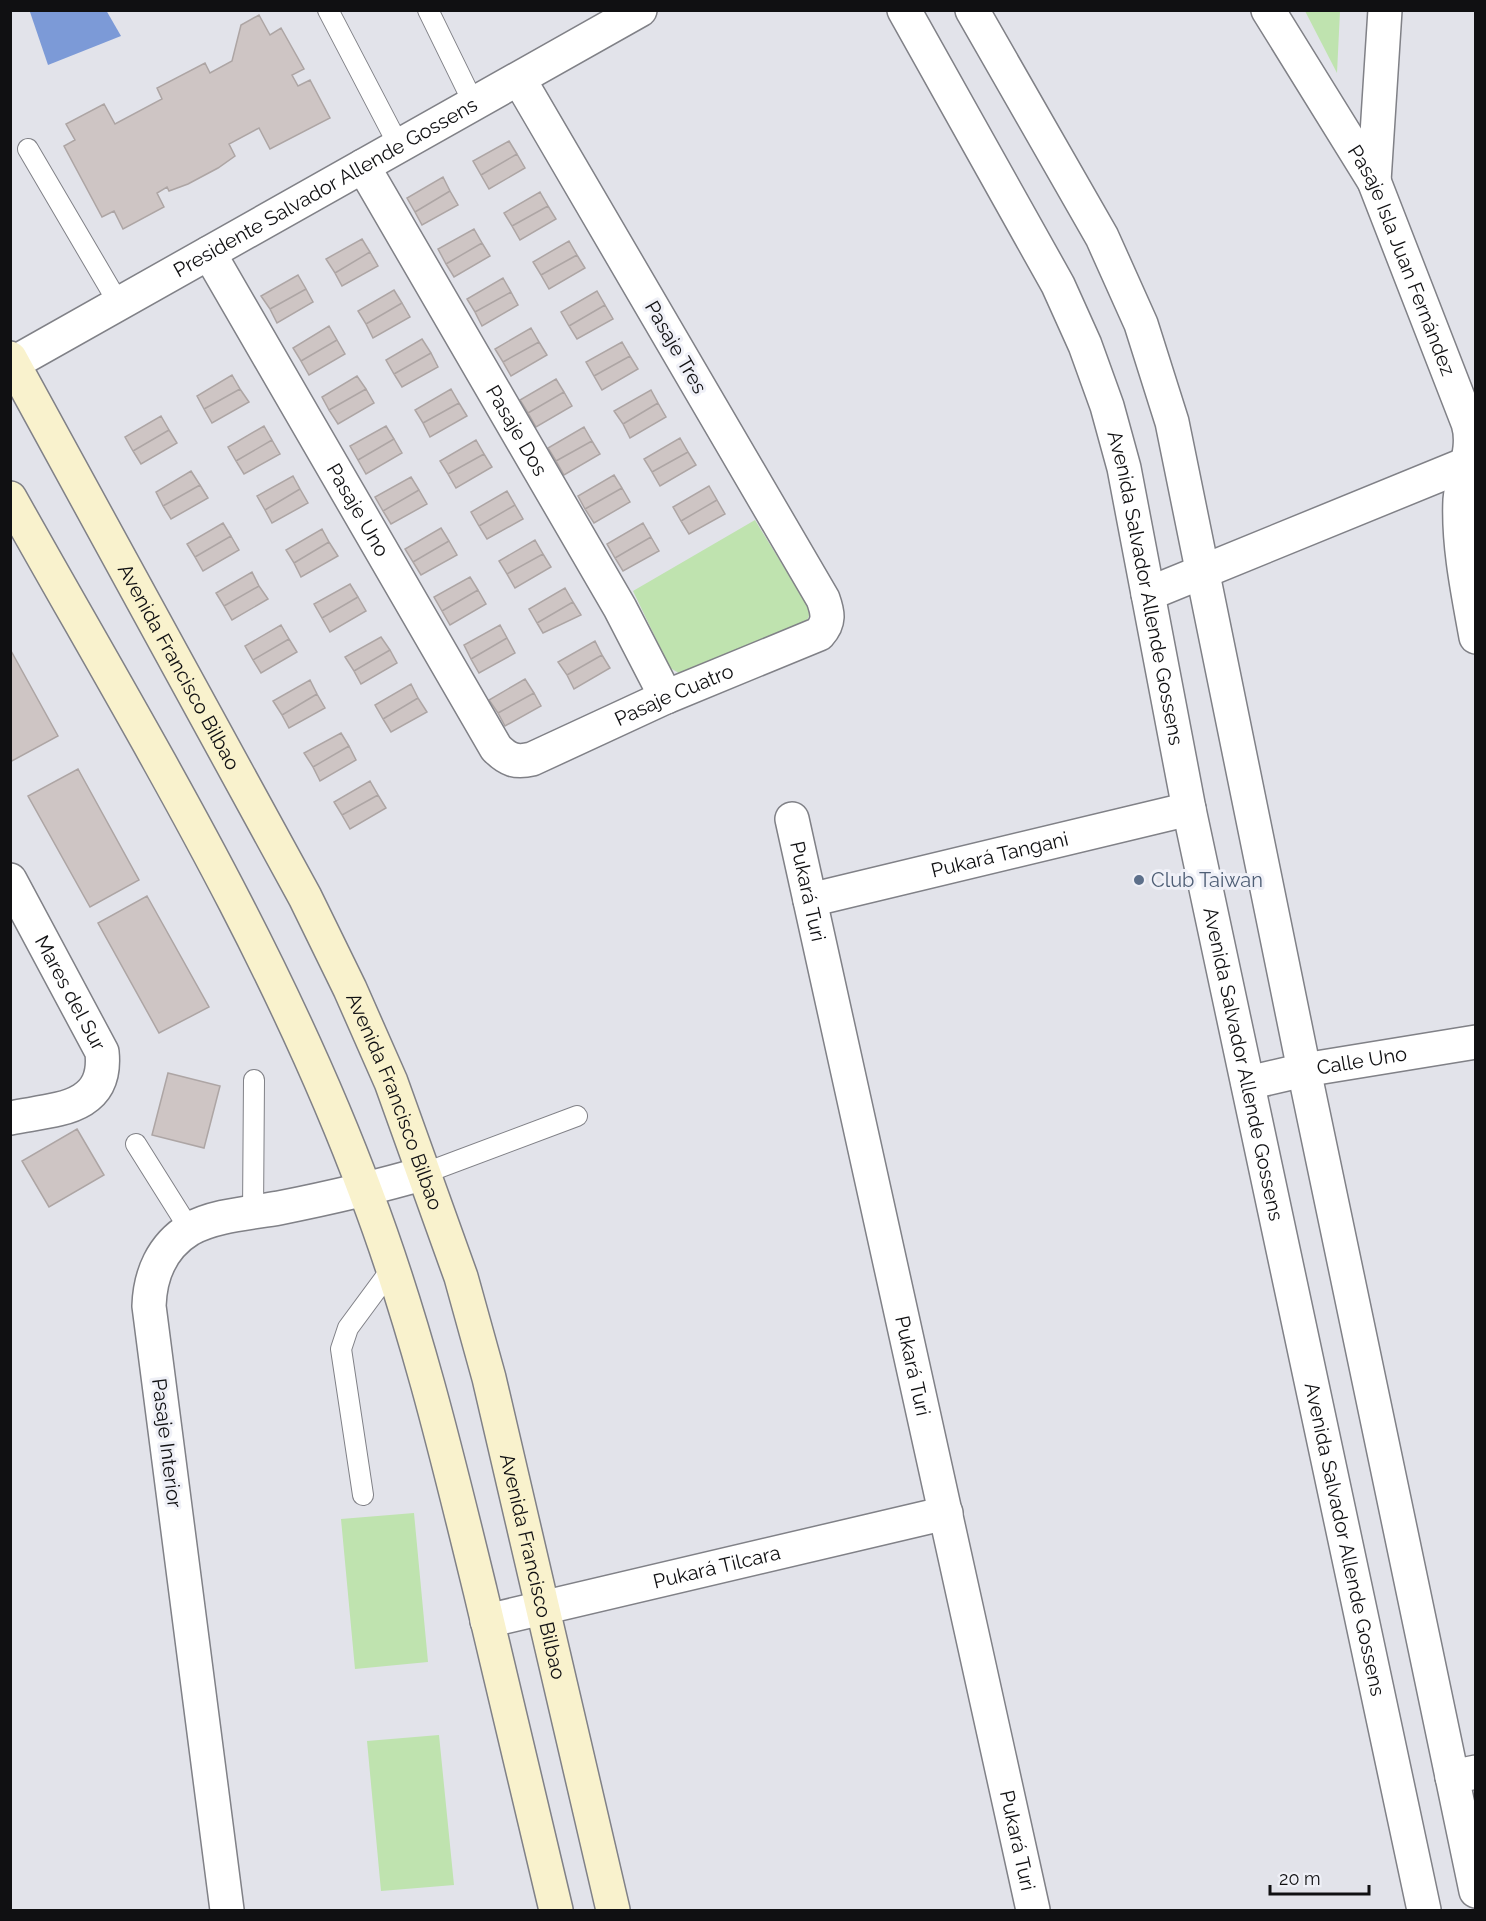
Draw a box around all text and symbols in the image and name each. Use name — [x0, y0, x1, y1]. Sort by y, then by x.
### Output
street label: Presidente Salvador Allende Gossens — [169, 92, 481, 282]
street label: Pasaje Isla Juan Fernández — [1343, 141, 1460, 379]
street label: Pasaje Tres — [640, 296, 712, 398]
street label: Pasaje Dos — [481, 381, 553, 480]
street label: Avenida Salvador Allende Gossens — [1102, 428, 1189, 747]
street label: Pasaje Uno — [322, 459, 394, 561]
street label: Avenida Francisco Bilbao — [113, 560, 245, 774]
street label: Pasaje Cuatro — [611, 659, 737, 731]
street label: Pukará Tangani — [929, 826, 1071, 883]
street label: Pukará Turi — [785, 839, 831, 944]
place label: Club Taiwan — [1151, 868, 1263, 892]
marker: Club Taiwan — [1132, 873, 1146, 887]
street label: Avenida Salvador Allende Gossens — [1198, 905, 1289, 1223]
street label: Mares del Sur — [30, 931, 111, 1054]
street label: Avenida Francisco Bilbao — [341, 989, 448, 1213]
street label: Calle Uno — [1315, 1041, 1409, 1080]
street label: Pukará Turi — [890, 1313, 936, 1418]
street label: Pasaje Interior — [147, 1377, 187, 1509]
street label: Avenida Salvador Allende Gossens — [1300, 1380, 1390, 1698]
street label: Avenida Francisco Bilbao — [495, 1451, 571, 1682]
street label: Pukará Tilcara — [651, 1540, 783, 1594]
street label: Pukará Turi — [995, 1788, 1040, 1893]
scale bar — [1270, 1858, 1369, 1896]
text: 20 m — [1279, 1868, 1321, 1889]

